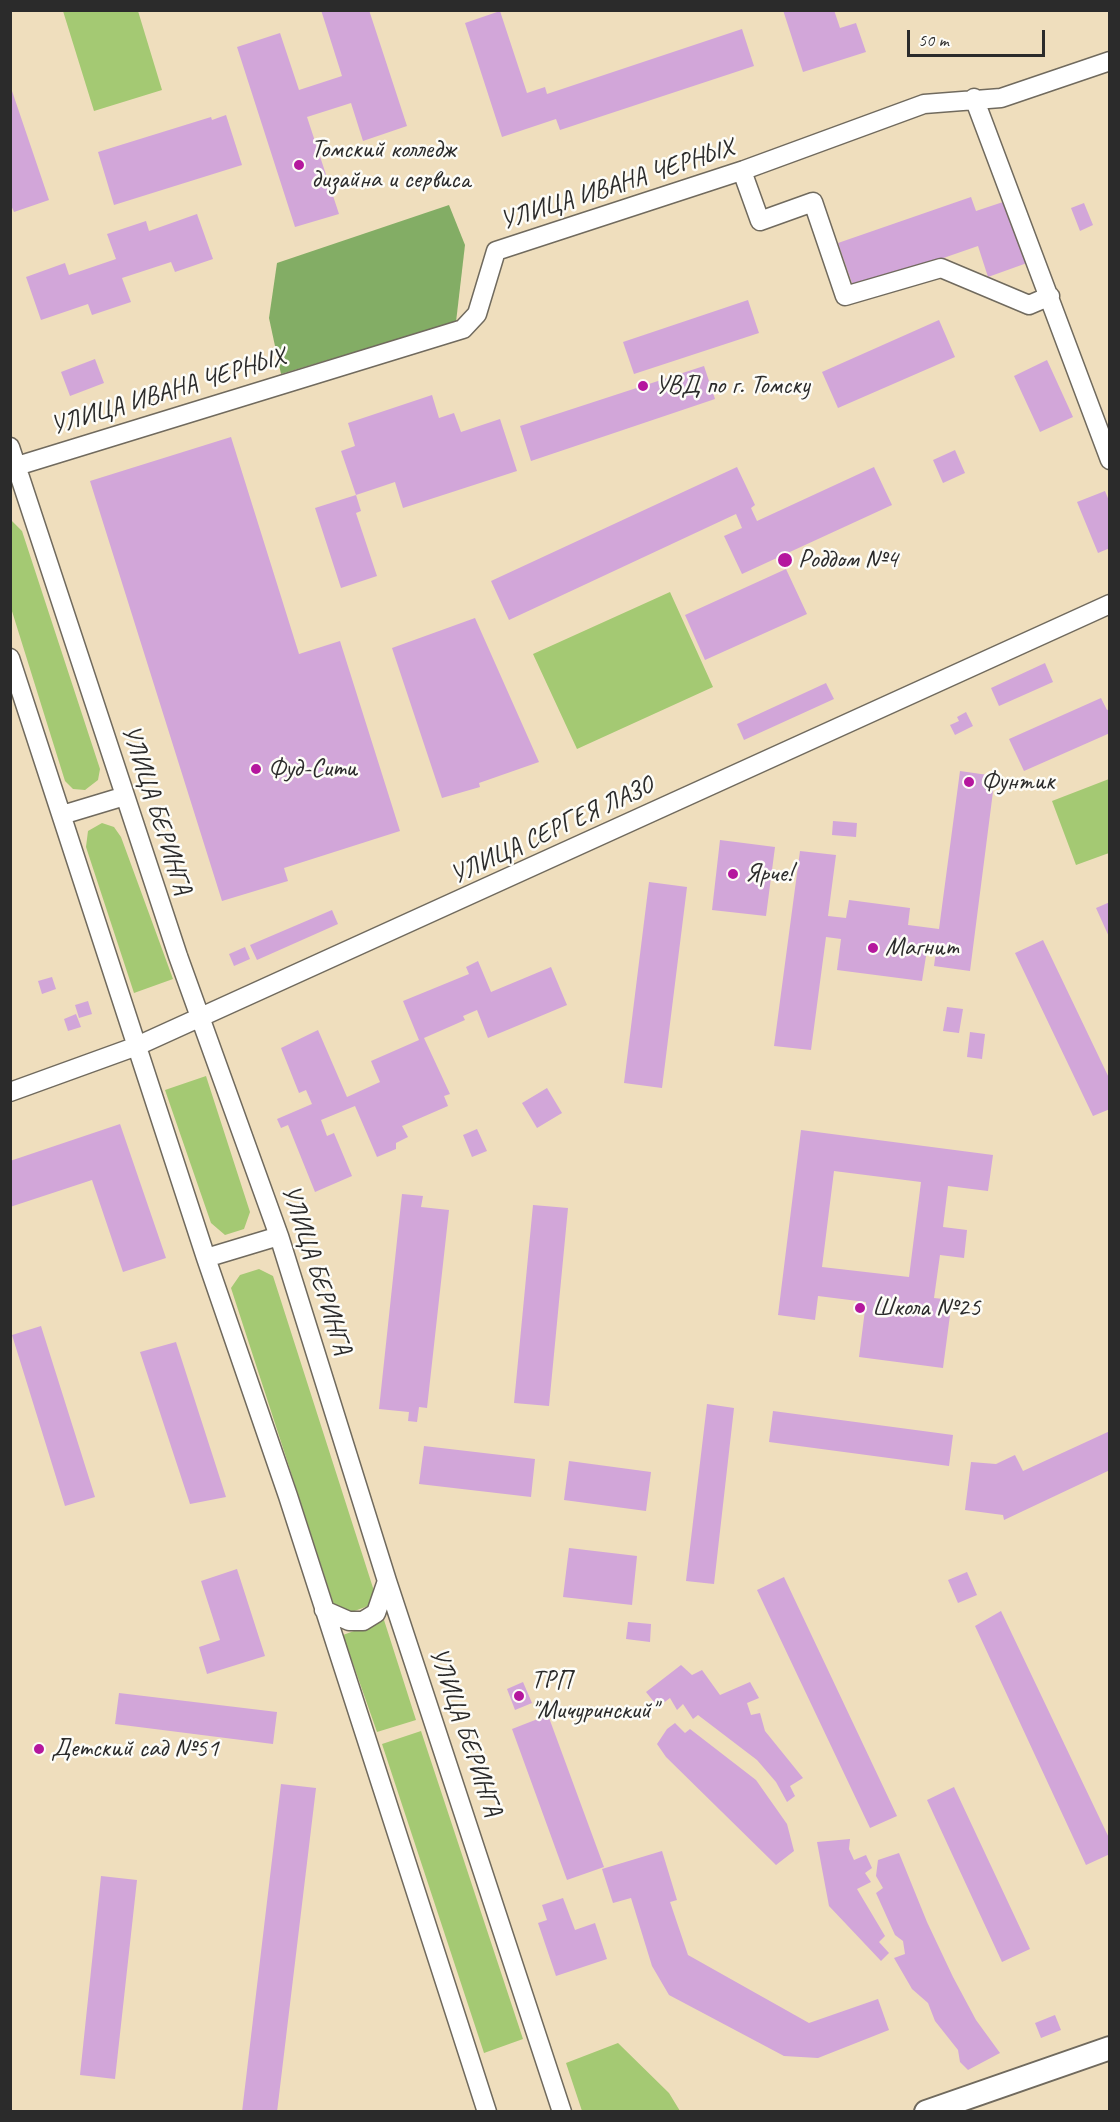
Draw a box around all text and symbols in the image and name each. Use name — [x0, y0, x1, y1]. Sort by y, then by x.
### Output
scale bar — [910, 18, 1048, 56]
text: 50 m — [918, 29, 949, 51]
street label: УЛИЦА ИВАНА ЧЕРНЫХ — [496, 133, 738, 237]
place label: Томский колледж дизайна и сервиса — [311, 134, 470, 195]
marker: Томский колледж дизайна и сервиса — [292, 158, 306, 172]
street label: УЛИЦА ИВАНА ЧЕРНЫХ — [47, 341, 289, 443]
place label: УВД по г. Томску — [655, 370, 810, 402]
marker: УВД по г. Томску — [636, 379, 650, 393]
place label: Роддом №4 — [798, 544, 898, 576]
marker: Роддом №4 — [776, 551, 794, 569]
street label: УЛИЦА БЕРИНГА — [114, 721, 198, 899]
place label: Фуд-Сити — [268, 753, 357, 785]
marker: Фуд-Сити — [249, 762, 263, 776]
place label: Фунтик — [981, 766, 1055, 798]
street label: УЛИЦА СЕРГЕЯ ЛАЗО — [446, 770, 658, 892]
marker: Фунтик — [962, 775, 976, 789]
place label: Ярче! — [745, 858, 793, 890]
marker: Ярче! — [726, 867, 740, 881]
place label: Магнит — [885, 932, 959, 964]
marker: Магнит — [866, 941, 880, 955]
street label: УЛИЦА БЕРИНГА — [274, 1181, 358, 1359]
place label: Школа №25 — [872, 1292, 981, 1324]
marker: Школа №25 — [853, 1301, 867, 1315]
street label: УЛИЦА БЕРИНГА — [422, 1644, 508, 1820]
place label: ТРП "Мичуринский" — [531, 1665, 657, 1726]
marker: ТРП "Мичуринский" — [512, 1689, 526, 1703]
place label: Детский сад №51 — [51, 1733, 219, 1765]
marker: Детский сад №51 — [32, 1742, 46, 1756]

